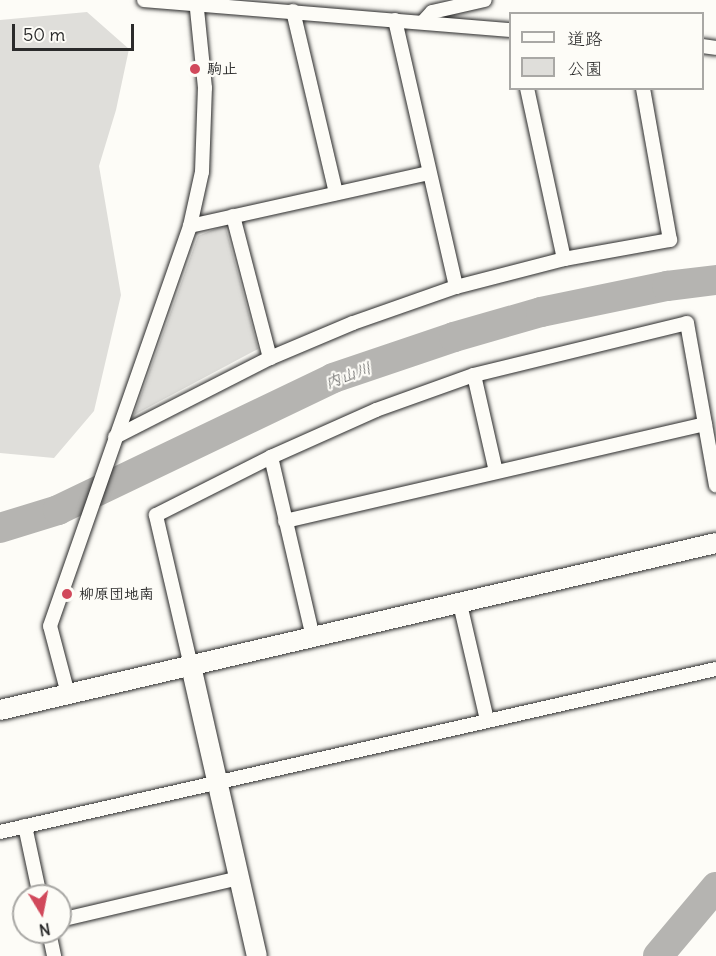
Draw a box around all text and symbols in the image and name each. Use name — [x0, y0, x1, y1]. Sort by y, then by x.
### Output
scale bar — [15, 12, 136, 50]
legend — [509, 12, 704, 90]
text: 50 m — [23, 23, 65, 46]
text: 道路 — [567, 27, 603, 50]
text: 公園 — [567, 57, 603, 80]
place label: 駒止 — [207, 60, 237, 78]
marker: 駒止 — [188, 62, 202, 76]
water label: 内山川 — [322, 358, 374, 392]
place label: 柳原団地南 — [79, 585, 154, 603]
marker: 柳原団地南 — [60, 587, 74, 601]
north arrow — [12, 884, 72, 944]
text: N — [38, 919, 52, 941]

